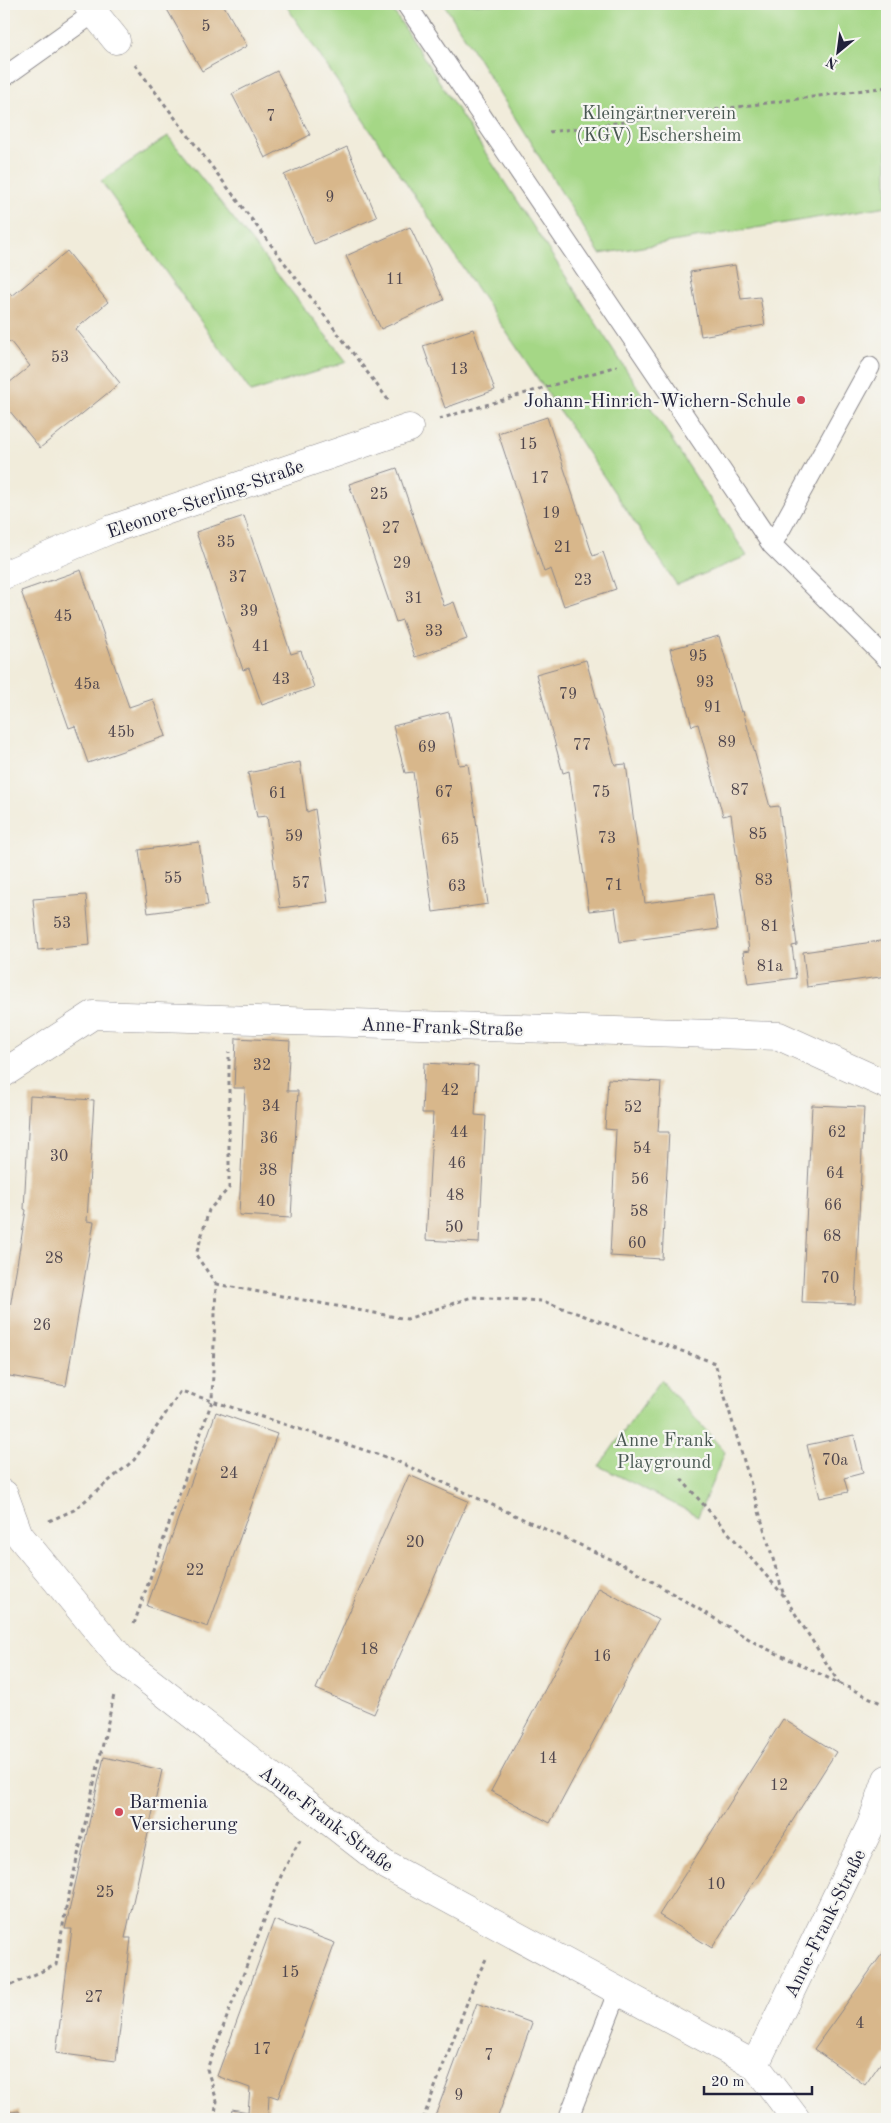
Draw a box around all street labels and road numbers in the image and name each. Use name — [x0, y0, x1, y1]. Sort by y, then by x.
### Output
street label: Eleonore-Sterling-Straße — [105, 458, 307, 543]
street label: Anne-Frank-Straße — [360, 1016, 523, 1041]
street label: Anne-Frank-Straße — [255, 1764, 396, 1876]
street label: Anne-Frank-Straße — [782, 1847, 870, 2001]

